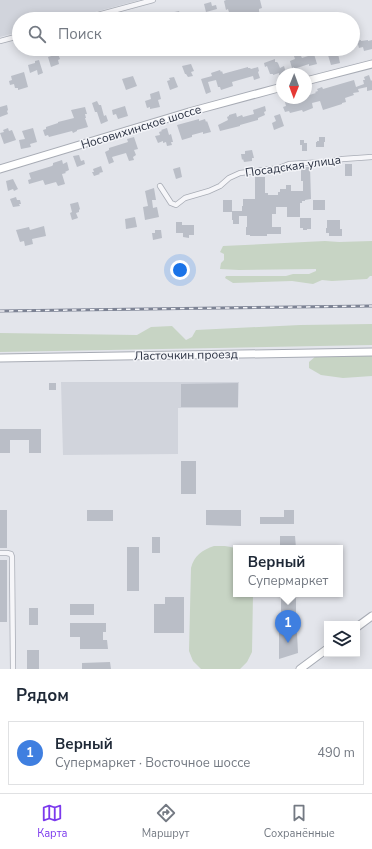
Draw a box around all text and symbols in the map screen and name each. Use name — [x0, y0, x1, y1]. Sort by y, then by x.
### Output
search box — [12, 12, 360, 56]
icon: search — [26, 23, 48, 45]
text: Поиск — [58, 24, 102, 44]
north arrow — [276, 68, 312, 104]
street label: Носовихинское шоссе — [79, 101, 203, 153]
street label: Посадская улица — [244, 151, 342, 181]
your location — [170, 260, 190, 280]
street label: Ласточкин проезд — [134, 346, 238, 364]
popup — [233, 545, 343, 597]
text: Верный — [248, 552, 305, 572]
text: Супермаркет — [248, 572, 328, 590]
pin: 1 — [275, 610, 301, 643]
map controls — [324, 621, 360, 657]
button: layers — [324, 621, 360, 657]
text: Рядом — [16, 684, 69, 707]
text: Верный — [55, 734, 113, 754]
text: 1 — [26, 744, 34, 762]
text: 490 m — [317, 744, 355, 762]
text: Супермаркет · Восточное шоссе — [55, 754, 250, 772]
tab: Карта — [37, 802, 67, 841]
tab: Маршрут — [142, 802, 190, 841]
tab: Сохранённые — [264, 802, 335, 841]

